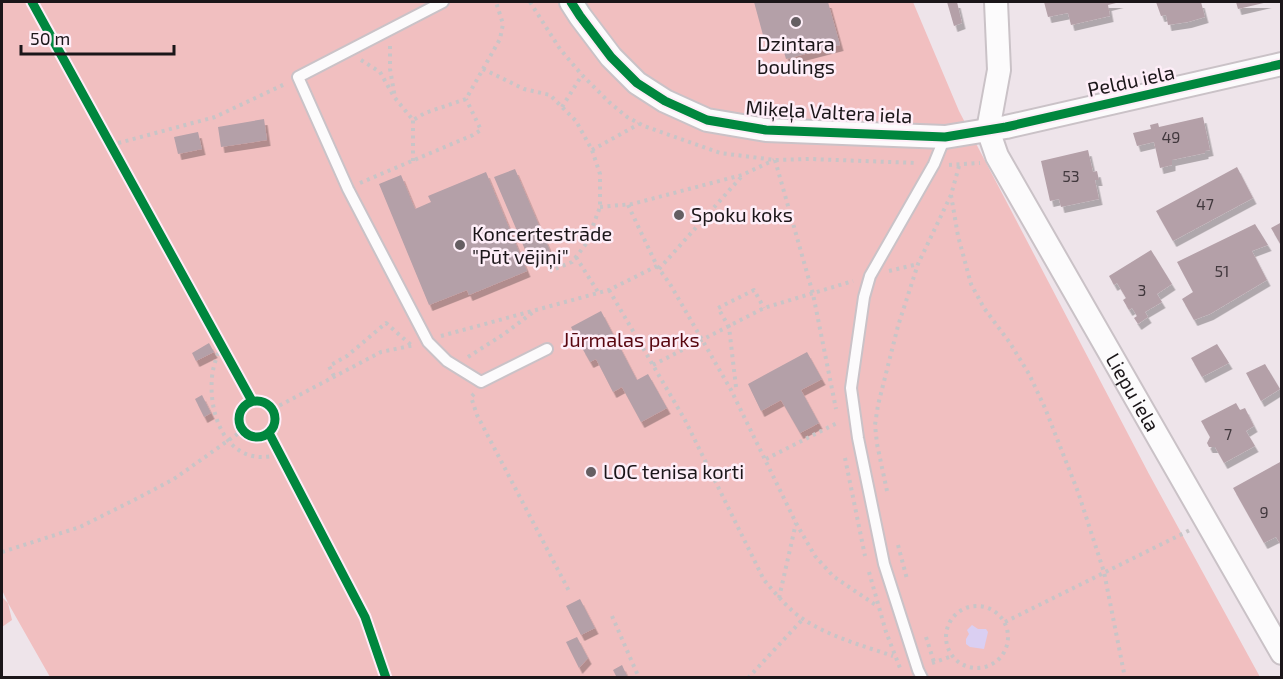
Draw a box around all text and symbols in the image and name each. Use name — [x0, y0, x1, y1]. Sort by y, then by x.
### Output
marker: Dzintara boulings — [789, 15, 803, 29]
scale bar — [21, 18, 174, 56]
text: 50 m — [30, 27, 70, 49]
place label: Dzintara boulings — [757, 31, 835, 78]
street label: Peldu iela — [1085, 59, 1176, 101]
street label: Miķeļa Valtera iela — [745, 95, 913, 129]
house number: 49 — [1162, 127, 1181, 146]
house number: 53 — [1062, 166, 1080, 185]
house number: 47 — [1196, 194, 1214, 213]
place label: Spoku koks — [691, 202, 793, 226]
marker: Spoku koks — [672, 208, 686, 222]
place label: Koncertestrāde "Pūt vējiņi" — [472, 221, 612, 270]
marker: Koncertestrāde "Pūt vējiņi" — [453, 238, 467, 252]
house number: 51 — [1215, 261, 1229, 280]
house number: 3 — [1138, 280, 1146, 299]
park label: Jūrmalas parks — [562, 327, 700, 351]
street label: Liepu iela — [1102, 348, 1165, 435]
house number: 7 — [1224, 424, 1232, 443]
place label: LOC tenisa korti — [603, 459, 744, 483]
marker: LOC tenisa korti — [584, 465, 598, 479]
house number: 9 — [1259, 502, 1269, 521]

